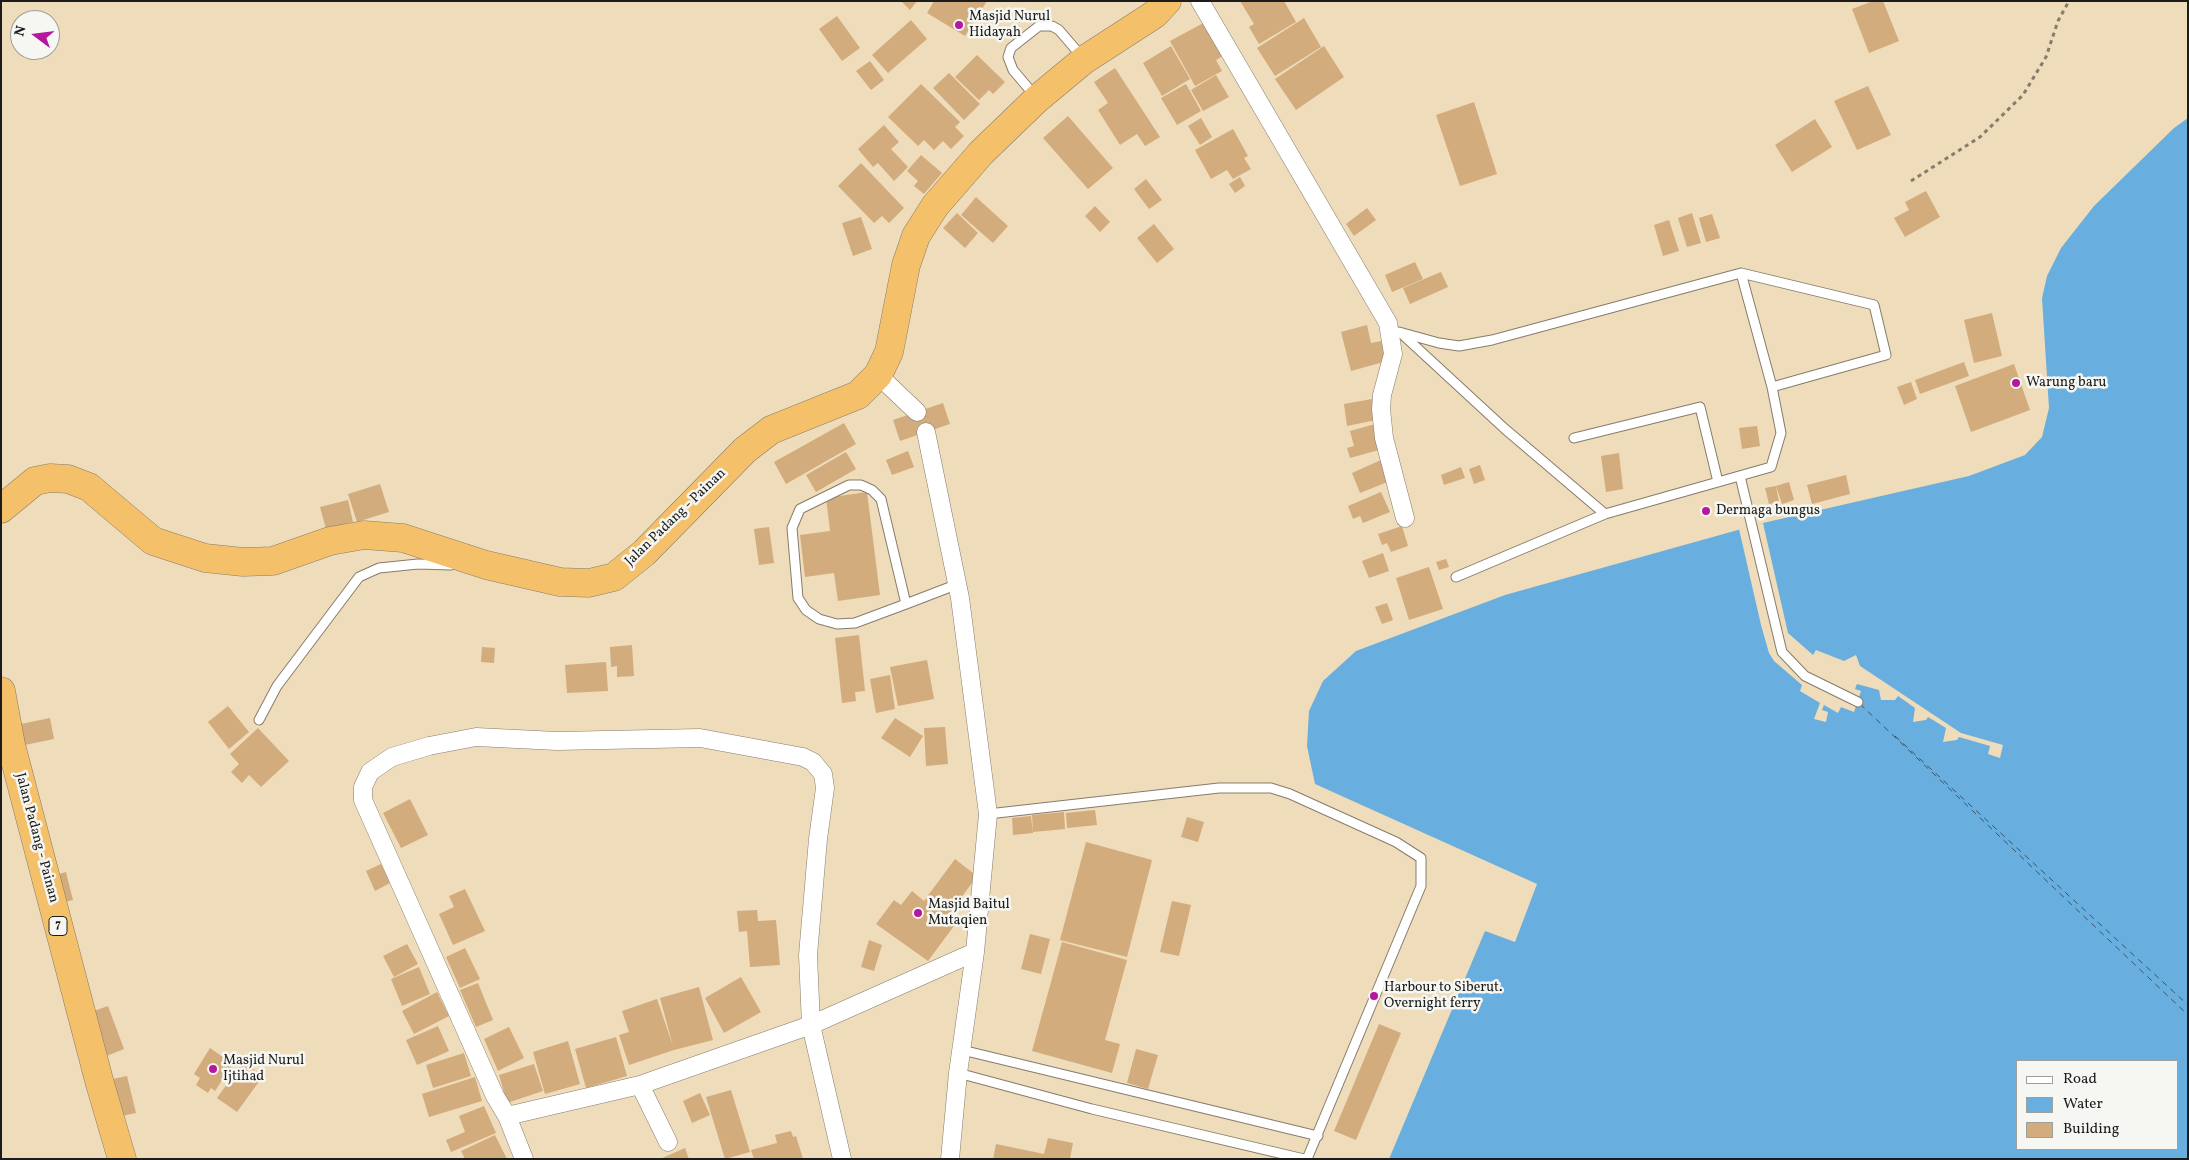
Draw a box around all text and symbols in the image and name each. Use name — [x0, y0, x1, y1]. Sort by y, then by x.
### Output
place label: Masjid Nurul Hidayah — [969, 9, 1050, 41]
north arrow — [10, 10, 60, 60]
marker: Masjid Nurul Hidayah — [953, 19, 965, 31]
text: N — [10, 24, 31, 39]
place label: Warung baru — [2026, 375, 2106, 391]
marker: Warung baru — [2010, 377, 2022, 389]
street label: Jalan Padang - Painan — [622, 465, 730, 571]
place label: Dermaga bungus — [1716, 503, 1820, 519]
marker: Dermaga bungus — [1700, 505, 1712, 517]
street label: Jalan Padang - Painan — [11, 771, 61, 905]
place label: Masjid Baitul Mutaqien — [928, 897, 1010, 930]
marker: Masjid Baitul Mutaqien — [912, 907, 924, 919]
road number: 7 — [49, 916, 67, 936]
place label: Harbour to Siberut. Overnight ferry — [1384, 980, 1502, 1012]
marker: Harbour to Siberut. Overnight ferry — [1368, 990, 1380, 1002]
place label: Masjid Nurul Ijtihad — [223, 1053, 304, 1086]
legend — [2016, 1060, 2179, 1150]
marker: Masjid Nurul Ijtihad — [207, 1063, 219, 1075]
text: Road — [2063, 1069, 2097, 1090]
text: Water — [2063, 1094, 2103, 1115]
text: Building — [2063, 1119, 2119, 1140]

